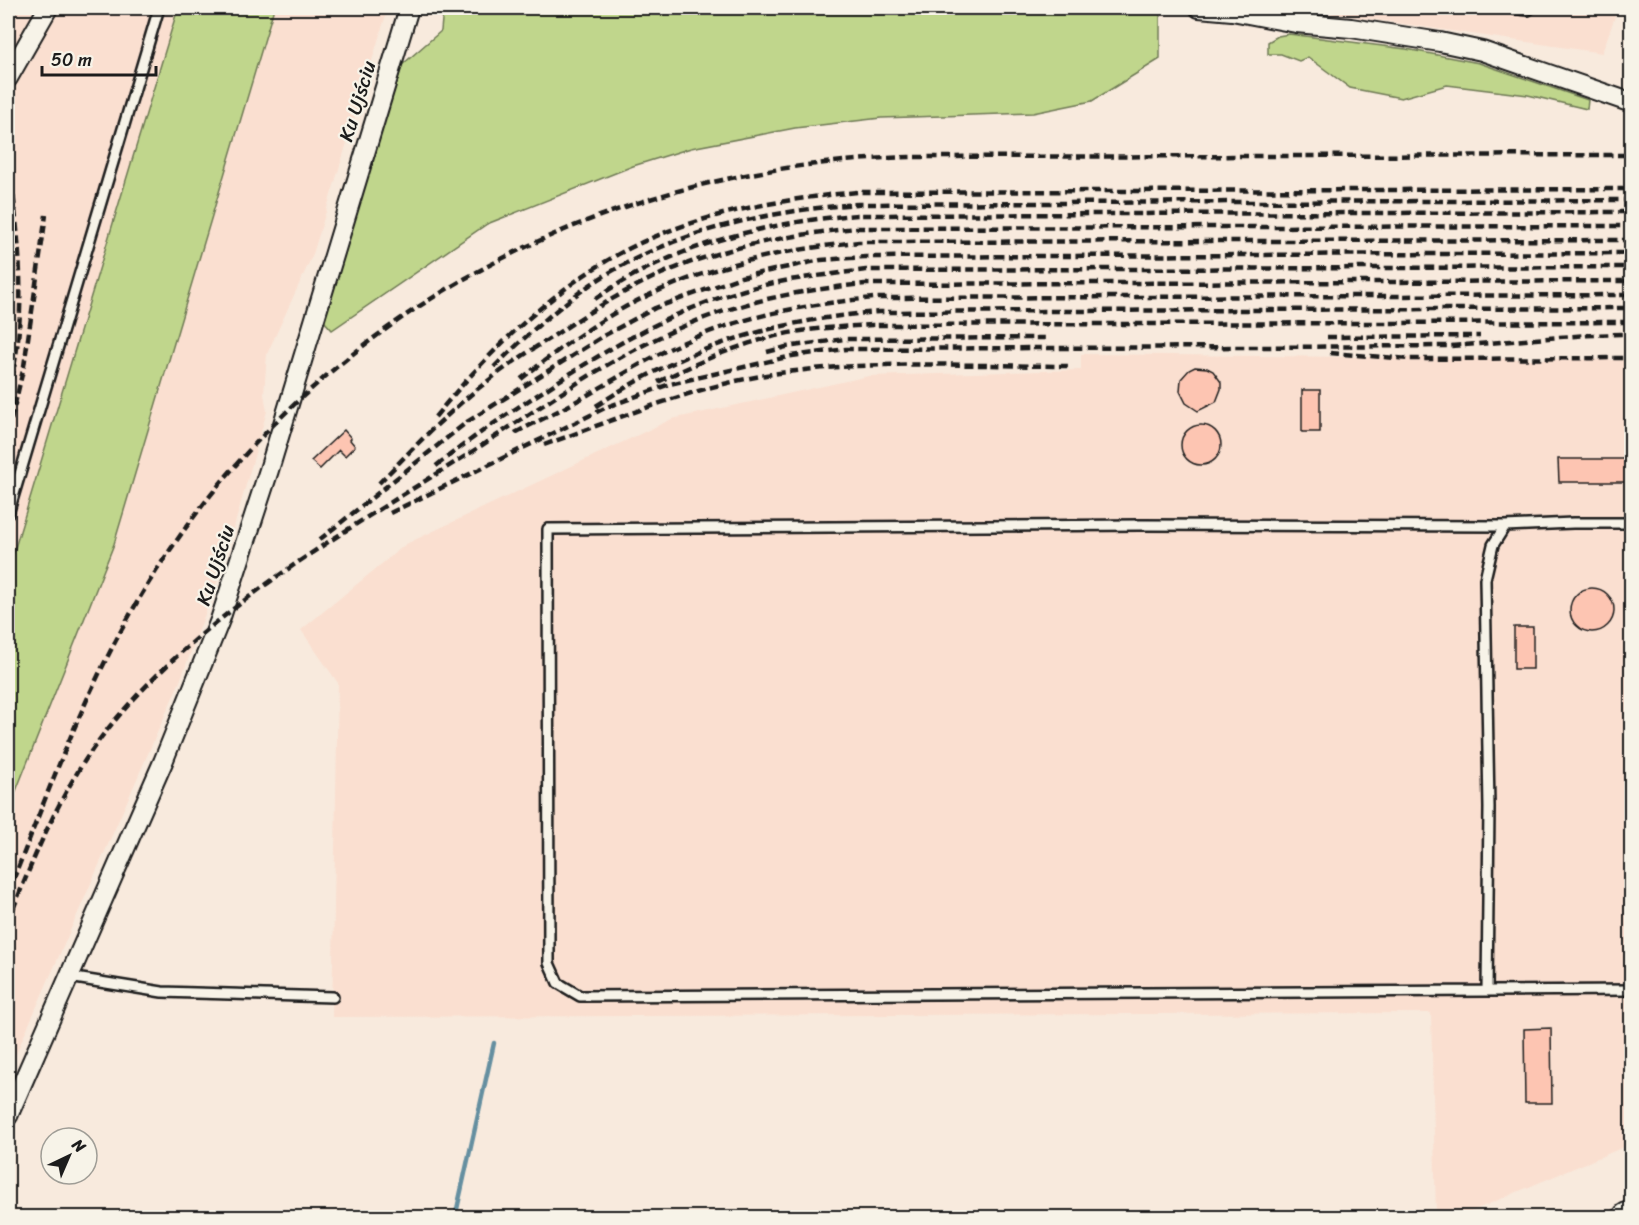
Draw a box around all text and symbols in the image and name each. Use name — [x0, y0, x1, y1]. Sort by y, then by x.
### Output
scale bar — [42, 39, 156, 77]
text: 50 m — [51, 44, 92, 76]
street label: Ku Ujściu — [329, 56, 386, 146]
street label: Ku Ujściu — [186, 520, 245, 610]
north arrow — [39, 1126, 99, 1186]
text: N — [64, 1131, 94, 1160]

